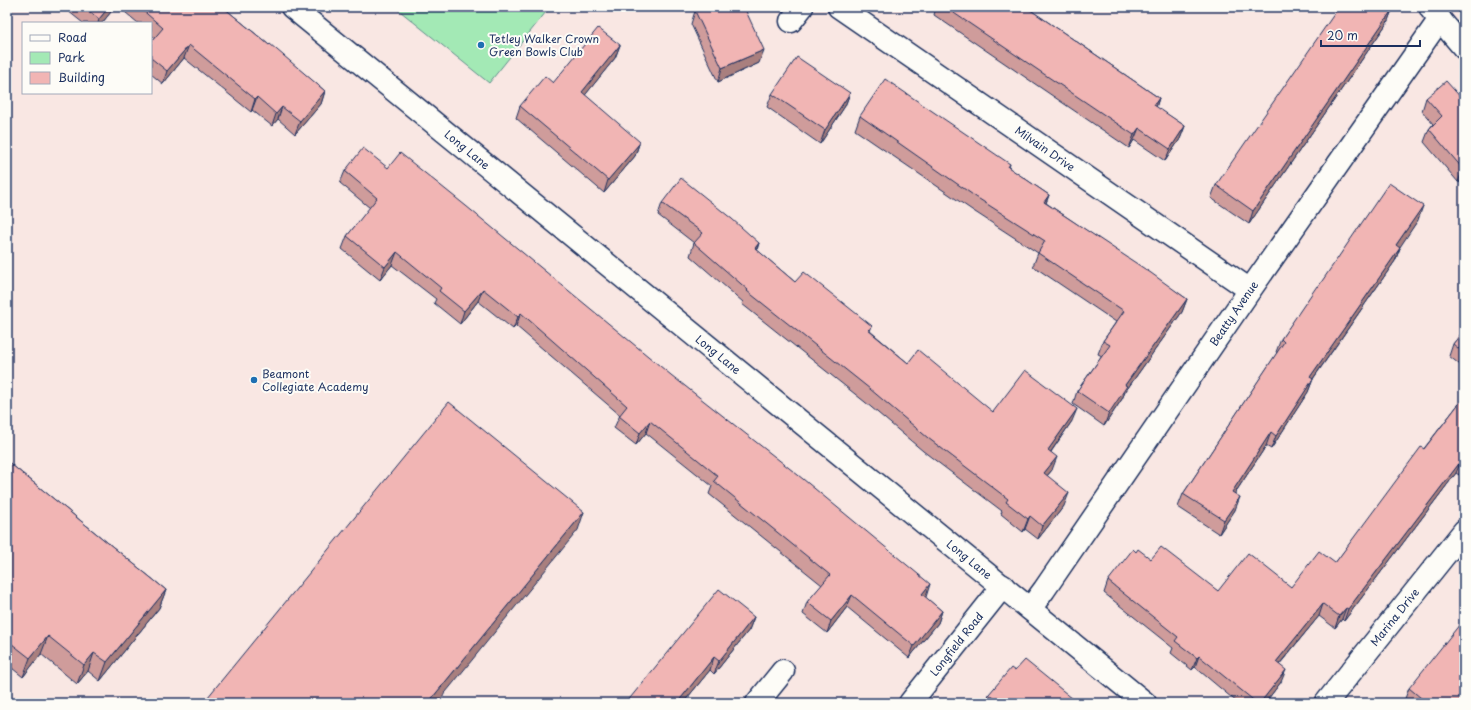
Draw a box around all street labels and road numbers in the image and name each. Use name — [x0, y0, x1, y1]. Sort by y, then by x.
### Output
street label: Milvain Drive — [1012, 122, 1079, 175]
street label: Long Lane — [441, 126, 494, 173]
street label: Beatty Avenue — [1205, 277, 1262, 349]
street label: Long Lane — [692, 331, 745, 378]
street label: Long Lane — [943, 535, 996, 583]
street label: Marina Drive — [1366, 584, 1423, 650]
street label: Longfield Road — [926, 608, 987, 680]

